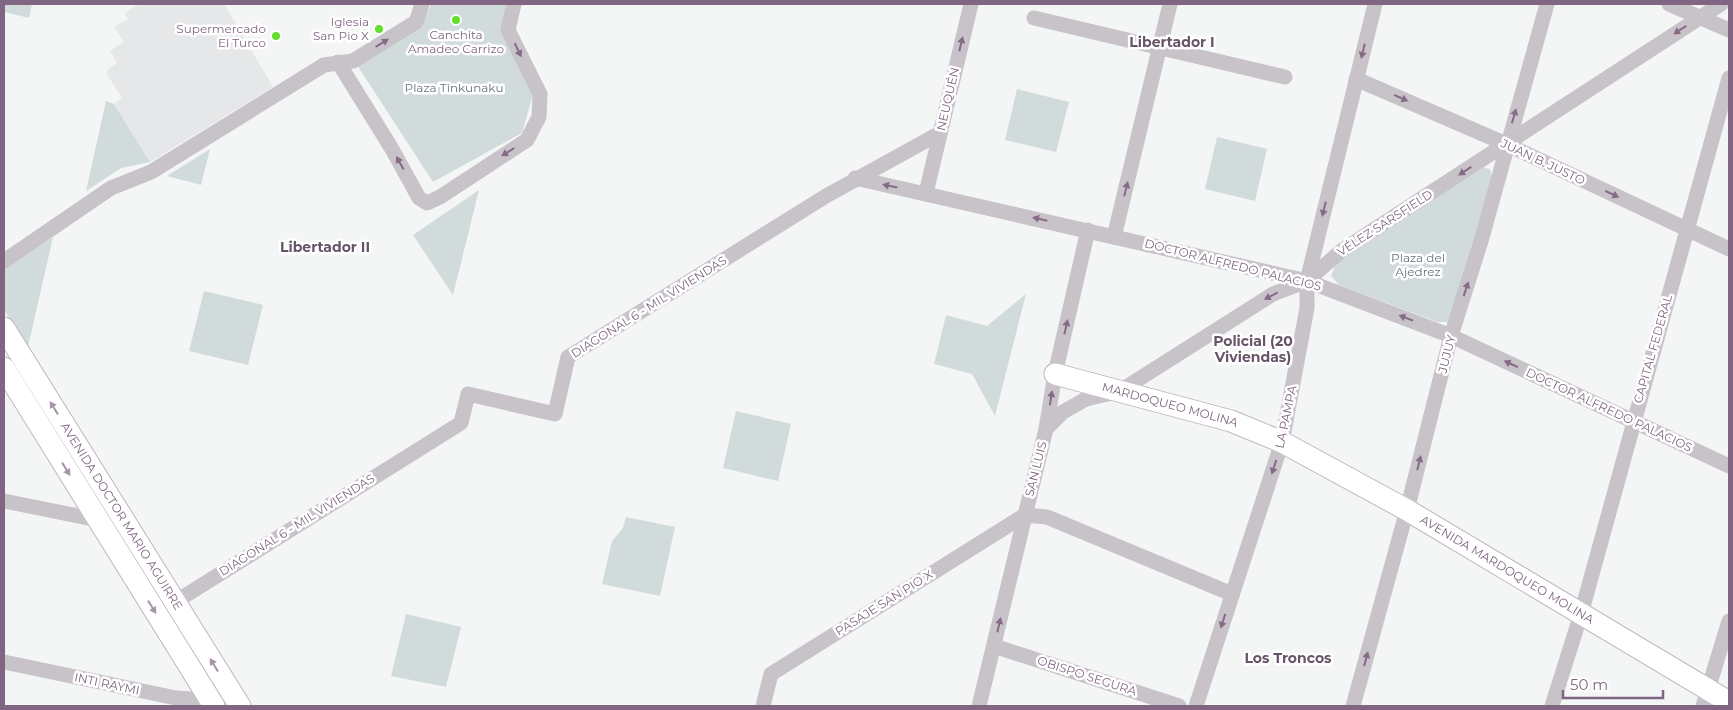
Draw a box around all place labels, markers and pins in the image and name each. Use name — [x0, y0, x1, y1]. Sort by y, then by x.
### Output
place label: Iglesia San Pio X — [313, 14, 369, 43]
marker: Canchita Amadeo Carrizo — [450, 14, 462, 26]
place label: Supermercado El Turco — [176, 21, 266, 50]
marker: Iglesia San Pio X — [373, 23, 385, 35]
place label: Canchita Amadeo Carrizo — [408, 27, 504, 56]
marker: Supermercado El Turco — [270, 30, 282, 42]

